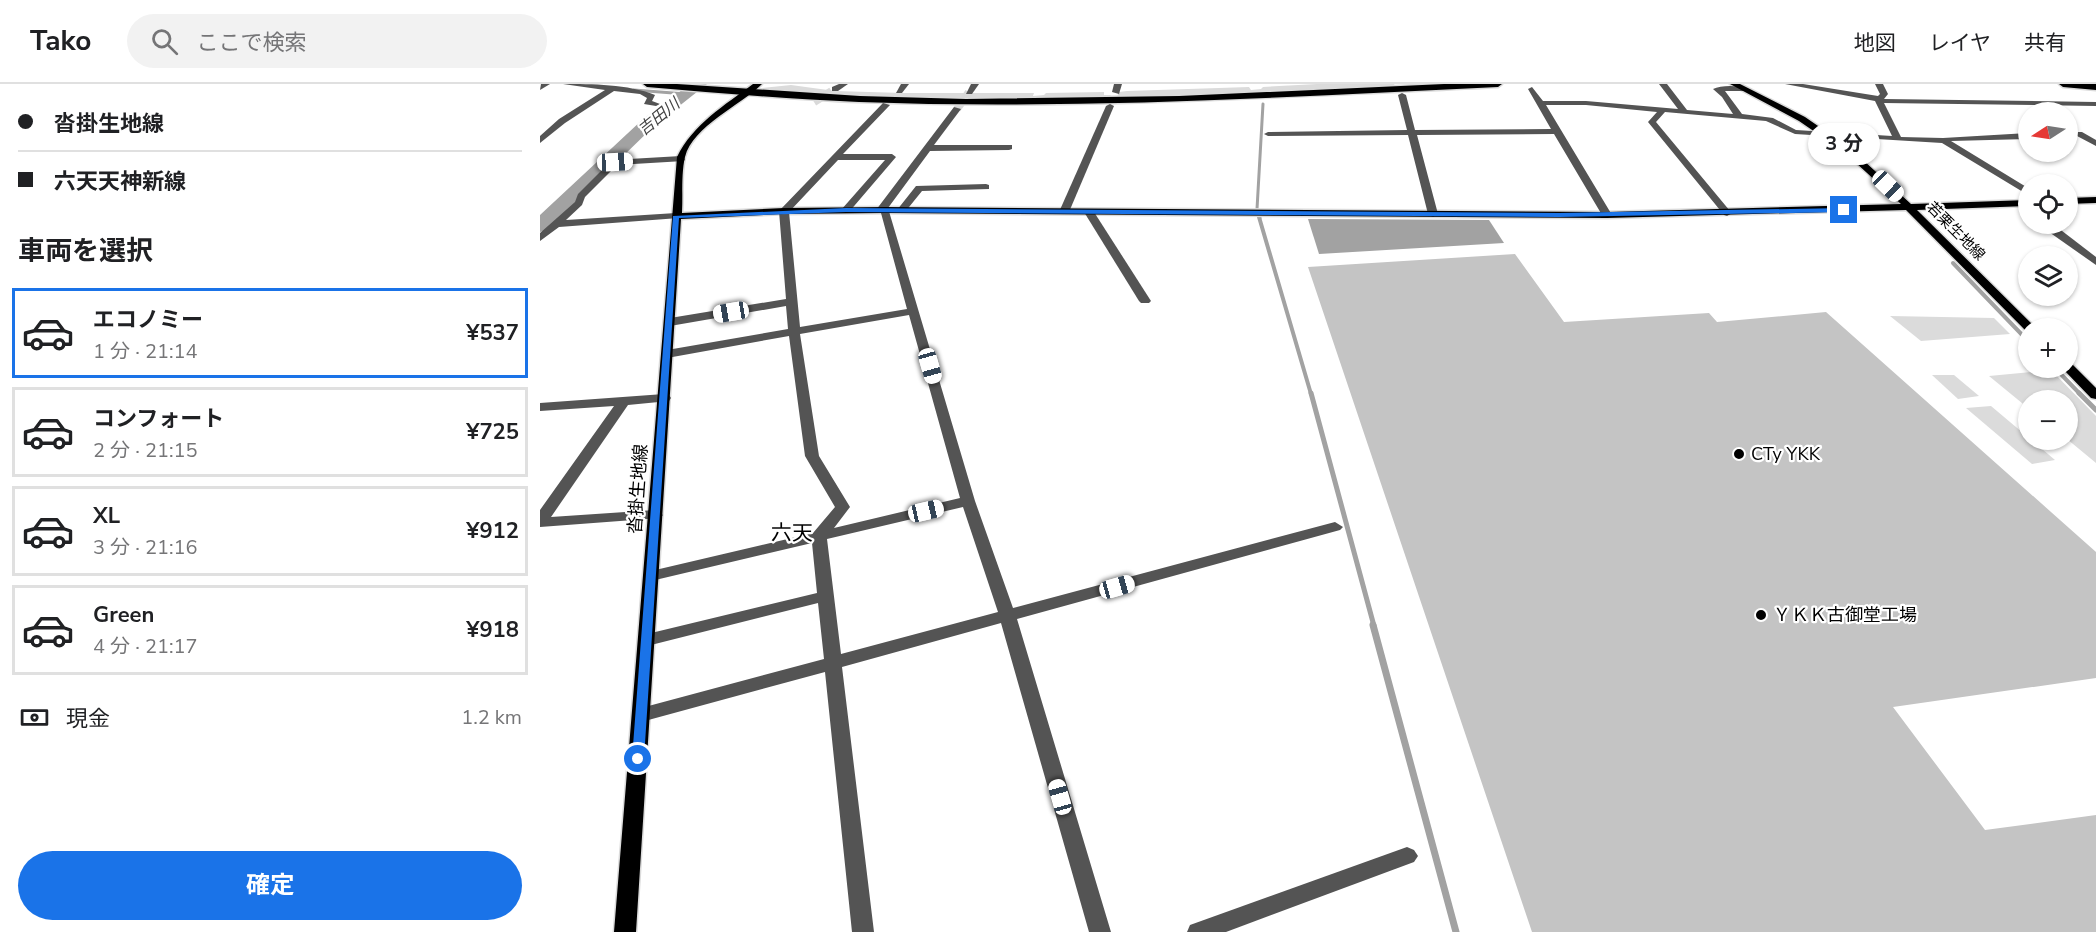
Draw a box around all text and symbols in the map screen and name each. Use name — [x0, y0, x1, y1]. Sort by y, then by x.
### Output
search box — [127, 14, 547, 68]
text: Tako — [30, 22, 91, 60]
icon: search — [148, 25, 181, 58]
text: ここで検索 — [196, 28, 306, 58]
text: 地図 — [1854, 29, 1896, 57]
text: レイヤ — [1929, 29, 1991, 57]
text: 共有 — [2024, 29, 2066, 57]
water label: 吉田川 — [633, 92, 686, 141]
north arrow — [2018, 102, 2078, 162]
map controls — [2018, 102, 2078, 450]
text: 沓掛生地線 — [54, 109, 164, 139]
callout: 3 分 — [1808, 123, 1880, 165]
text: 3 分 — [1825, 130, 1863, 157]
car — [597, 152, 633, 172]
text: 六天天神新線 — [54, 167, 186, 197]
car — [1869, 167, 1907, 205]
button: locate — [2018, 174, 2078, 234]
route end — [1830, 196, 1857, 223]
street label: 若栗生地線 — [1922, 197, 1990, 265]
text: 車両を選択 — [18, 233, 153, 270]
button: layers — [2018, 246, 2078, 306]
car — [712, 300, 750, 324]
text: エコノミー — [93, 305, 203, 335]
icon: car — [21, 306, 75, 360]
text: ¥537 — [466, 318, 519, 348]
button: + — [2018, 318, 2078, 378]
text: 1 分 · 21:14 — [93, 338, 198, 365]
car — [916, 346, 944, 386]
button: − — [2018, 390, 2078, 450]
text: コンフォート — [93, 404, 224, 434]
icon: car — [21, 405, 75, 459]
text: ¥725 — [466, 417, 519, 447]
text: 2 分 · 21:15 — [93, 437, 198, 464]
place label: CTy YKK — [1751, 442, 1821, 466]
street label: 沓掛生地線 — [623, 443, 653, 535]
marker: CTy YKK — [1732, 447, 1746, 461]
car — [906, 498, 946, 524]
text: XL — [93, 501, 120, 531]
icon: car — [21, 504, 75, 558]
text: ¥912 — [466, 516, 519, 546]
district label: 六天 — [771, 519, 813, 547]
text: 3 分 · 21:16 — [93, 534, 198, 561]
car — [1097, 573, 1137, 601]
text: Green — [93, 600, 154, 630]
icon: car — [21, 603, 75, 657]
place label: ＹＫＫ古御堂工場 — [1773, 603, 1917, 627]
marker: ＹＫＫ古御堂工場 — [1754, 608, 1768, 622]
text: ¥918 — [466, 615, 519, 645]
text: 4 分 · 21:17 — [93, 633, 198, 660]
icon: cash — [18, 701, 51, 734]
text: 現金 — [66, 704, 110, 734]
text: 1.2 km — [461, 704, 522, 731]
route start — [624, 745, 651, 772]
car — [1046, 777, 1074, 817]
button: 確定 — [18, 851, 522, 920]

